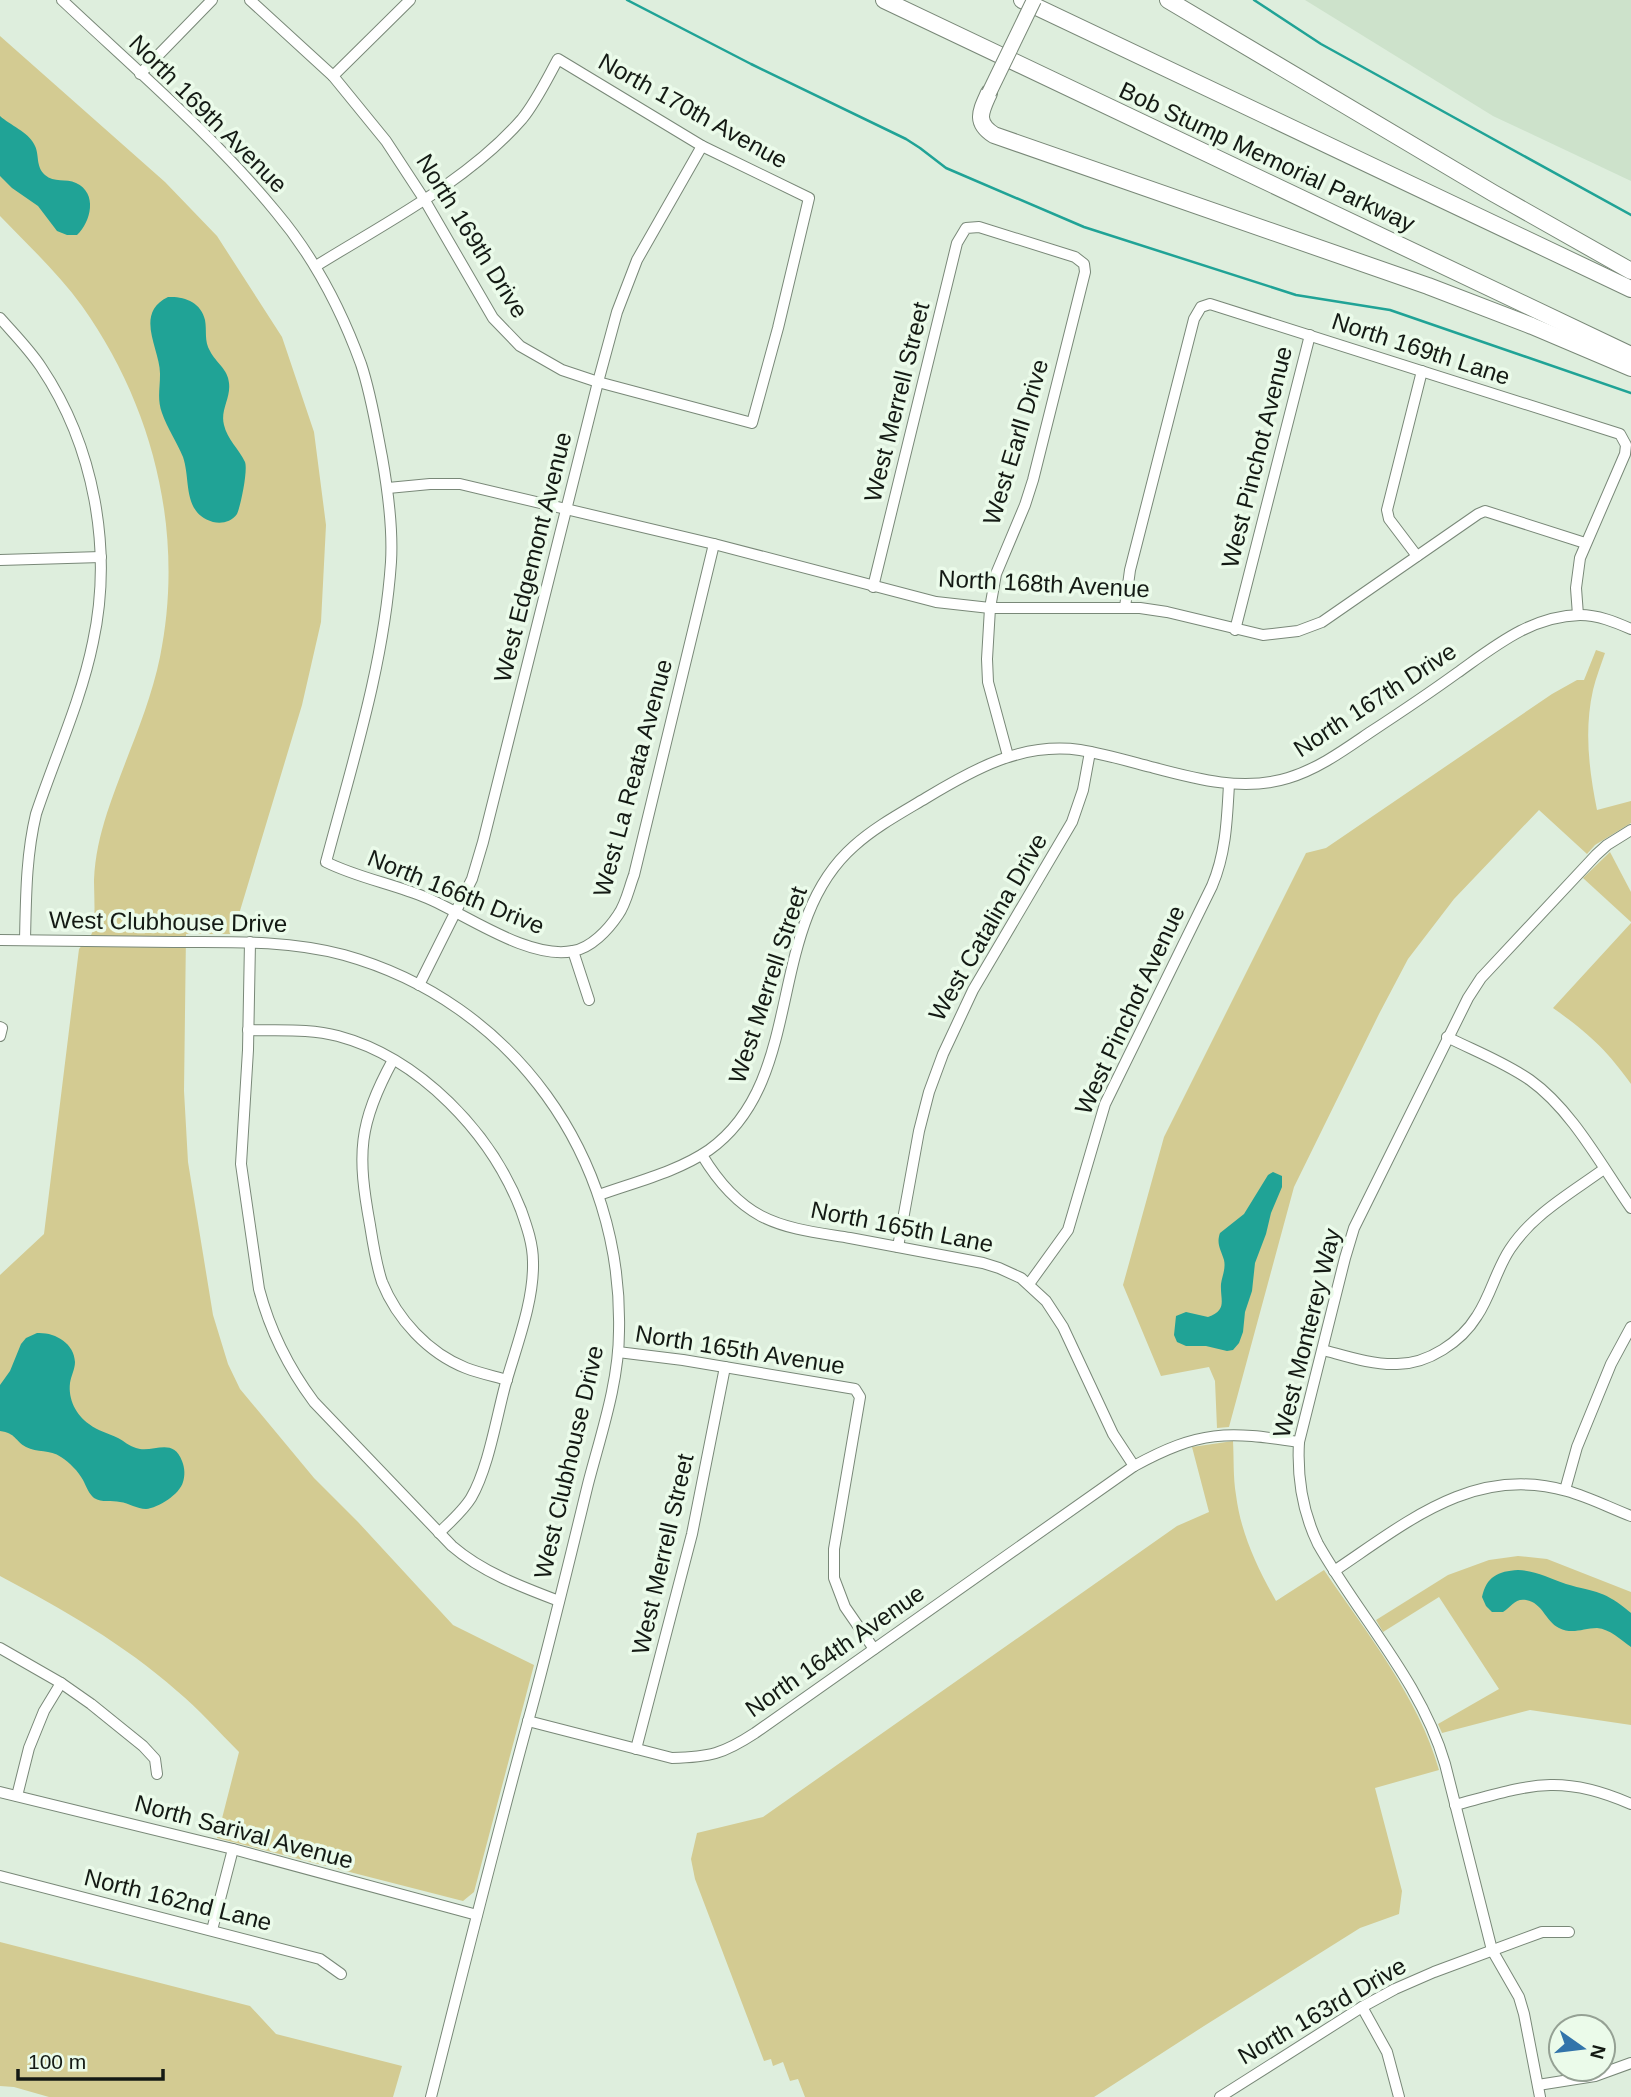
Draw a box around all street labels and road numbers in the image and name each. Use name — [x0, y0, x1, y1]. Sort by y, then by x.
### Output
street label: North 169th Avenue — [124, 29, 293, 198]
street label: North 170th Avenue — [594, 47, 792, 174]
street label: Bob Stump Memorial Parkway — [1115, 76, 1419, 237]
street label: North 169th Drive — [411, 149, 534, 323]
street label: West Merrell Street — [859, 299, 934, 505]
street label: North 169th Lane — [1329, 307, 1514, 390]
street label: West Pinchot Avenue — [1216, 343, 1297, 570]
street label: West Earll Drive — [978, 356, 1054, 528]
street label: West Edgemont Avenue — [488, 429, 577, 685]
street label: North 168th Avenue — [938, 564, 1150, 603]
street label: North 167th Drive — [1289, 637, 1461, 762]
street label: West La Reata Avenue — [588, 656, 677, 900]
street label: West Catalina Drive — [923, 828, 1052, 1025]
street label: North 166th Drive — [364, 844, 548, 939]
street label: West Merrell Street — [723, 883, 812, 1086]
street label: West Pinchot Avenue — [1069, 901, 1190, 1118]
street label: West Clubhouse Drive — [49, 906, 287, 937]
street label: North 165th Lane — [808, 1196, 996, 1257]
street label: West Monterey Way — [1267, 1225, 1346, 1440]
street label: North 165th Avenue — [633, 1320, 847, 1379]
street label: West Clubhouse Drive — [529, 1343, 608, 1581]
street label: West Merrell Street — [626, 1451, 699, 1657]
street label: North 164th Avenue — [740, 1579, 929, 1722]
street label: North Sarival Avenue — [132, 1789, 356, 1874]
street label: North 162nd Lane — [82, 1863, 275, 1936]
street label: North 163rd Drive — [1233, 1952, 1411, 2070]

